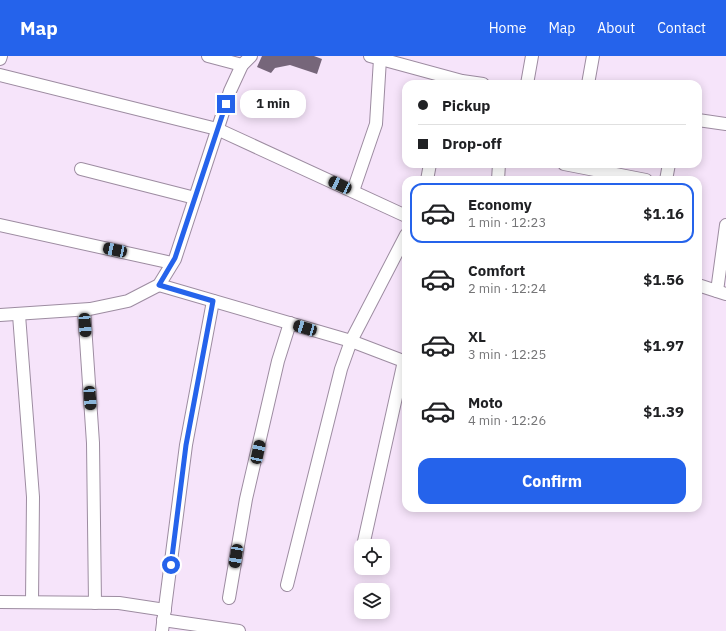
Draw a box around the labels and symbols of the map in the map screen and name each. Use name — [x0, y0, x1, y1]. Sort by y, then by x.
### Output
callout: 1 min — [240, 90, 306, 118]
route end — [217, 95, 235, 113]
car — [327, 174, 353, 196]
car — [102, 242, 128, 258]
car — [78, 313, 92, 337]
car — [292, 319, 318, 337]
car — [83, 386, 97, 410]
car — [250, 439, 266, 465]
car — [228, 543, 244, 569]
route start — [162, 556, 180, 574]

